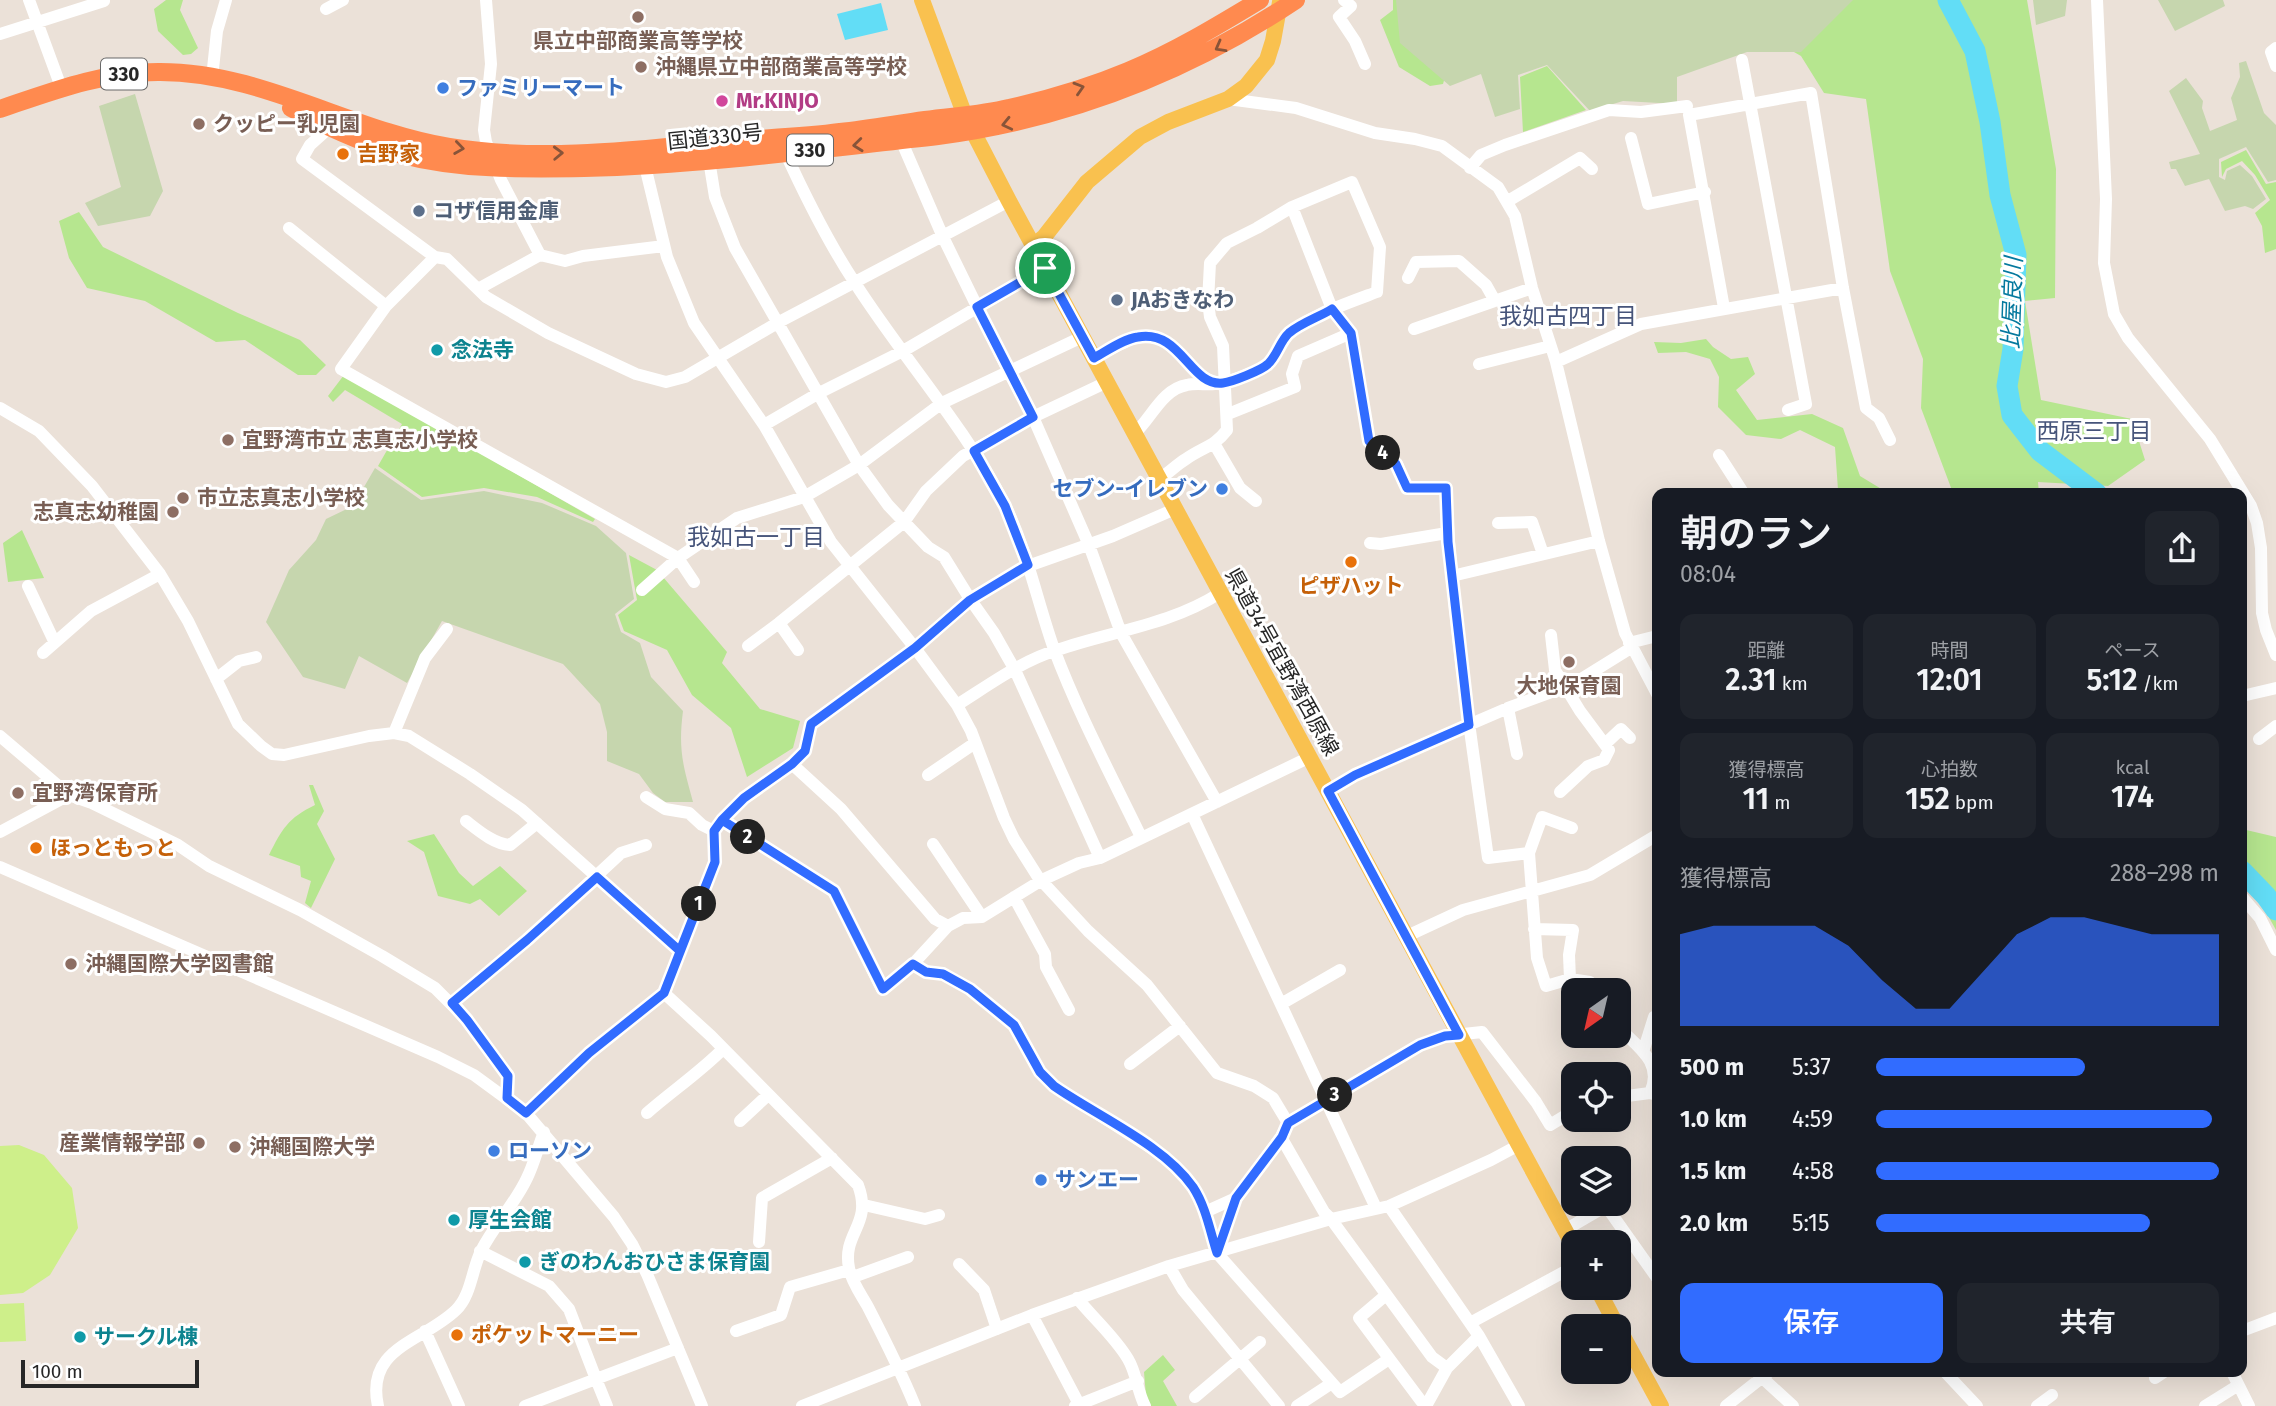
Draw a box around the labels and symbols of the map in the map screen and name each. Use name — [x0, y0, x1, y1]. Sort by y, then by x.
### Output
marker: 県立中部商業高等学校 — [630, 9, 646, 25]
place label: 県立中部商業高等学校 — [533, 28, 743, 54]
one-way arrow — [1214, 39, 1227, 52]
place label: 沖縄県立中部商業高等学校 — [655, 54, 907, 80]
road number: 330 — [101, 58, 147, 90]
marker: 沖縄県立中部商業高等学校 — [633, 59, 649, 75]
place label: ファミリーマート — [457, 75, 625, 101]
marker: ファミリーマート — [435, 80, 451, 96]
one-way arrow — [1073, 82, 1085, 97]
place label: Mr.KINJO — [736, 88, 819, 114]
marker: Mr.KINJO — [714, 93, 730, 109]
place label: クッピー乳児園 — [213, 111, 360, 137]
marker: クッピー乳児園 — [191, 116, 207, 132]
one-way arrow — [1001, 116, 1013, 131]
street label: 国道330号 — [666, 119, 764, 155]
road number: 330 — [787, 134, 833, 166]
one-way arrow — [852, 137, 863, 152]
place label: 吉野家 — [357, 141, 420, 167]
one-way arrow — [453, 141, 465, 156]
marker: 吉野家 — [335, 146, 351, 162]
one-way arrow — [553, 146, 564, 161]
place label: コザ信用金庫 — [433, 198, 559, 224]
marker: コザ信用金庫 — [411, 203, 427, 219]
pin — [1015, 238, 1075, 298]
water label: 比屋良川 — [1996, 254, 2028, 349]
place label: JAおきなわ — [1130, 287, 1234, 313]
marker: JAおきなわ — [1109, 292, 1125, 308]
district label: 我如古四丁目 — [1499, 302, 1637, 330]
place label: 念法寺 — [451, 337, 514, 363]
marker: 念法寺 — [429, 342, 445, 358]
district label: 西原三丁目 — [2037, 417, 2152, 445]
place label: 宜野湾市立 志真志小学校 — [242, 427, 478, 453]
marker: 宜野湾市立 志真志小学校 — [220, 432, 236, 448]
pin: 4 — [1366, 435, 1400, 470]
place label: セブン-イレブン — [1052, 476, 1208, 502]
marker: セブン-イレブン — [1214, 481, 1230, 497]
place label: 市立志真志小学校 — [197, 485, 365, 511]
marker: 市立志真志小学校 — [175, 490, 191, 506]
place label: 志真志幼稚園 — [33, 499, 159, 525]
marker: 志真志幼稚園 — [165, 504, 181, 520]
district label: 我如古一丁目 — [687, 523, 825, 551]
marker: ピザハット — [1343, 554, 1359, 570]
street label: 県道34号宜野湾西原線 — [1220, 564, 1344, 760]
place label: ピザハット — [1299, 573, 1404, 599]
marker: 大地保育園 — [1561, 654, 1577, 670]
place label: 大地保育園 — [1517, 673, 1622, 699]
place label: 宜野湾保育所 — [32, 780, 158, 806]
marker: 宜野湾保育所 — [10, 785, 26, 801]
pin: 2 — [730, 820, 766, 854]
place label: ほっともっと — [50, 835, 176, 861]
marker: ほっともっと — [28, 840, 44, 856]
pin: 1 — [682, 886, 716, 922]
place label: 沖縄国際大学図書館 — [85, 951, 274, 977]
marker: 沖縄国際大学図書館 — [63, 956, 79, 972]
north arrow — [1561, 978, 1631, 1048]
pin: 3 — [1318, 1078, 1352, 1112]
place label: 産業情報学部 — [59, 1130, 185, 1156]
place label: 沖繩国際大学 — [249, 1134, 375, 1160]
marker: 産業情報学部 — [191, 1135, 207, 1151]
place label: ローソン — [508, 1138, 592, 1164]
marker: 沖繩国際大学 — [227, 1139, 243, 1155]
marker: ローソン — [486, 1143, 502, 1159]
place label: サンエー — [1055, 1167, 1139, 1193]
marker: サンエー — [1033, 1172, 1049, 1188]
place label: 厚生会館 — [468, 1207, 552, 1233]
marker: 厚生会館 — [446, 1212, 462, 1228]
place label: ぎのわんおひさま保育園 — [539, 1249, 770, 1275]
marker: ぎのわんおひさま保育園 — [517, 1254, 533, 1270]
place label: ポケットマーニー — [471, 1322, 639, 1348]
place label: サークル棟 — [94, 1324, 198, 1350]
marker: ポケットマーニー — [449, 1327, 465, 1343]
marker: サークル棟 — [72, 1329, 88, 1345]
scale bar — [21, 1357, 200, 1389]

